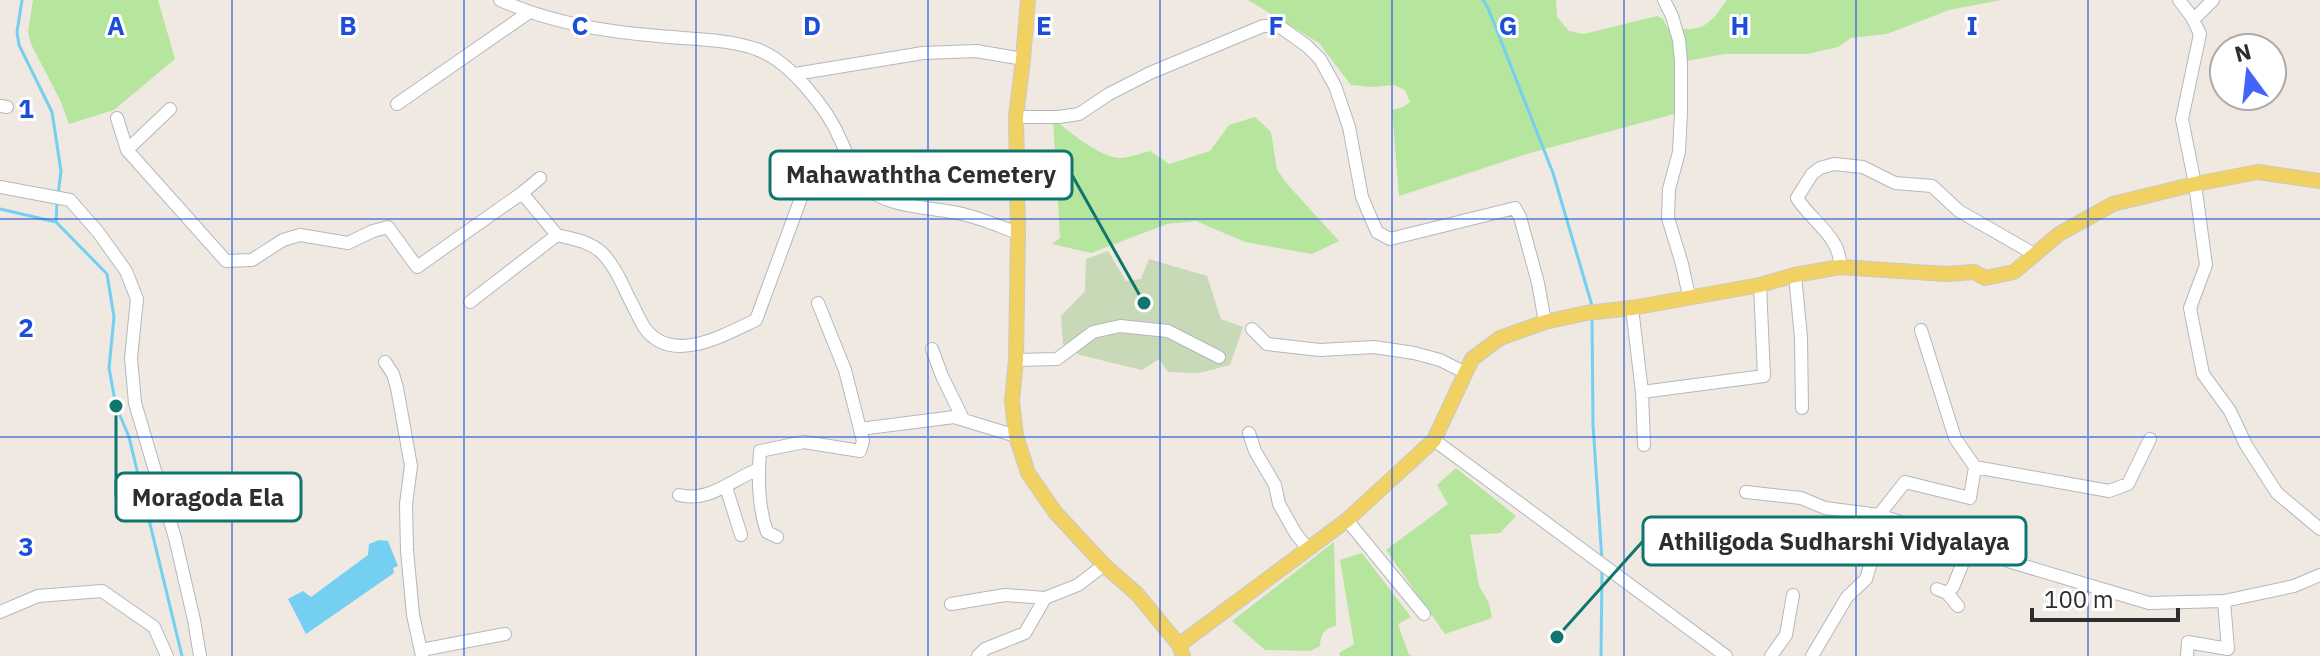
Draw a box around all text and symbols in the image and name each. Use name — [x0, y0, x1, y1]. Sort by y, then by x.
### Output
text: A — [107, 8, 125, 42]
text: B — [339, 8, 357, 42]
text: C — [572, 8, 589, 42]
text: D — [803, 8, 821, 42]
text: E — [1036, 8, 1052, 42]
text: F — [1268, 8, 1284, 42]
text: G — [1499, 8, 1517, 42]
text: H — [1731, 8, 1749, 42]
text: I — [1966, 8, 1978, 42]
north arrow — [2208, 32, 2288, 112]
text: N — [2231, 36, 2254, 68]
text: 1 — [18, 91, 34, 125]
callout: Mahawaththa Cemetery — [770, 151, 1072, 199]
text: Mahawaththa Cemetery — [786, 158, 1056, 190]
text: 2 — [18, 310, 34, 344]
callout: Moragoda Ela — [116, 473, 301, 521]
text: Moragoda Ela — [132, 481, 284, 513]
callout: Athiligoda Sudharshi Vidyalaya — [1643, 517, 2026, 565]
text: Athiligoda Sudharshi Vidyalaya — [1658, 525, 2010, 557]
text: 3 — [18, 529, 34, 563]
scale bar — [2032, 572, 2178, 622]
text: 100 m — [2044, 583, 2114, 615]

